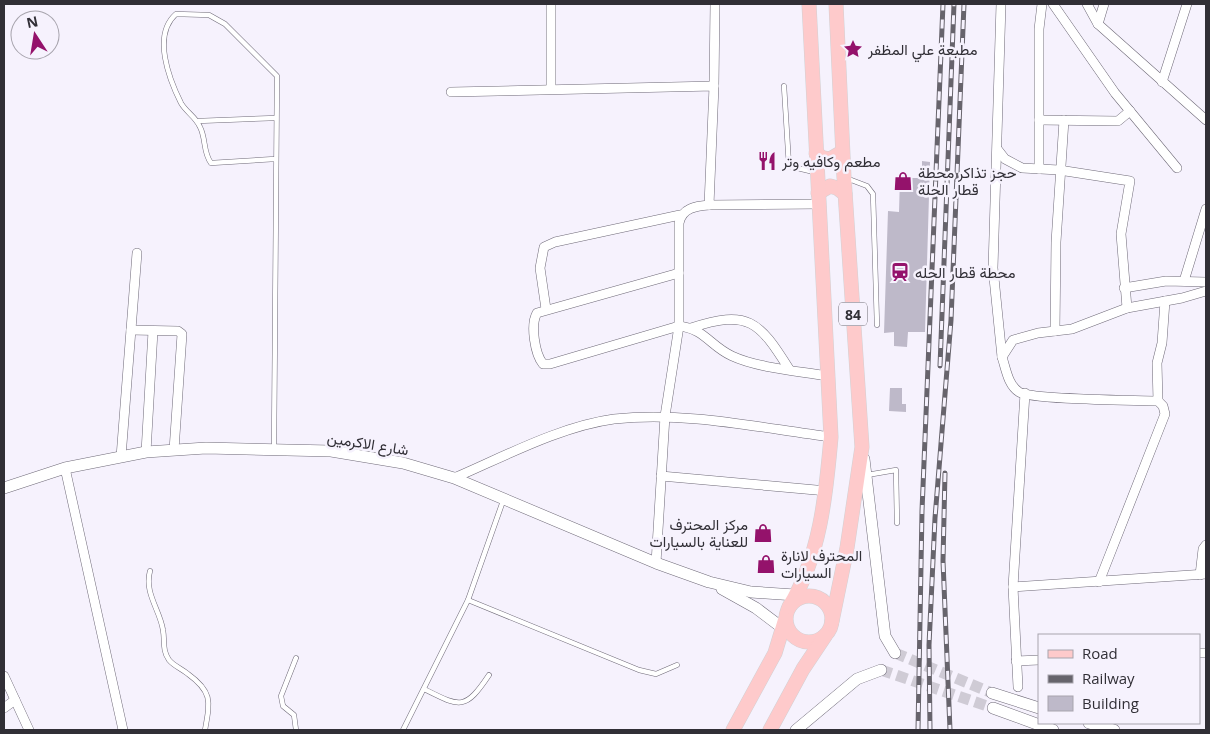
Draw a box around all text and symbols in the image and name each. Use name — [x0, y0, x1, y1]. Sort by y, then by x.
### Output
north arrow — [10, 10, 60, 60]
text: N — [25, 11, 40, 32]
place icon: مطبعة علي المظفر — [842, 38, 864, 60]
place label: مطبعة علي المظفر — [867, 39, 978, 63]
restaurant icon: مطعم وكافيه وتر — [756, 150, 778, 172]
place label: مطعم وكافيه وتر — [781, 151, 880, 172]
place label: حجز تذاكر محطة قطار الحلة — [918, 162, 1017, 199]
shop icon: حجز تذاكر محطة قطار الحلة — [892, 170, 914, 192]
station icon: محطة قطار الحله — [889, 261, 911, 283]
place label: محطة قطار الحله — [915, 262, 1016, 282]
road number: 84 — [839, 302, 867, 326]
street label: شارع الاكرمين — [326, 427, 410, 461]
place label: مركز المحترف للعناية بالسيارات — [650, 514, 748, 551]
shop icon: مركز المحترف للعناية بالسيارات — [752, 522, 774, 544]
place label: المحترف لانارة السيارات — [781, 545, 862, 582]
shop icon: المحترف لانارة السيارات — [755, 553, 777, 575]
legend — [1038, 634, 1200, 724]
text: Road — [1082, 643, 1118, 663]
text: Railway — [1082, 668, 1135, 688]
text: Building — [1082, 693, 1139, 713]

